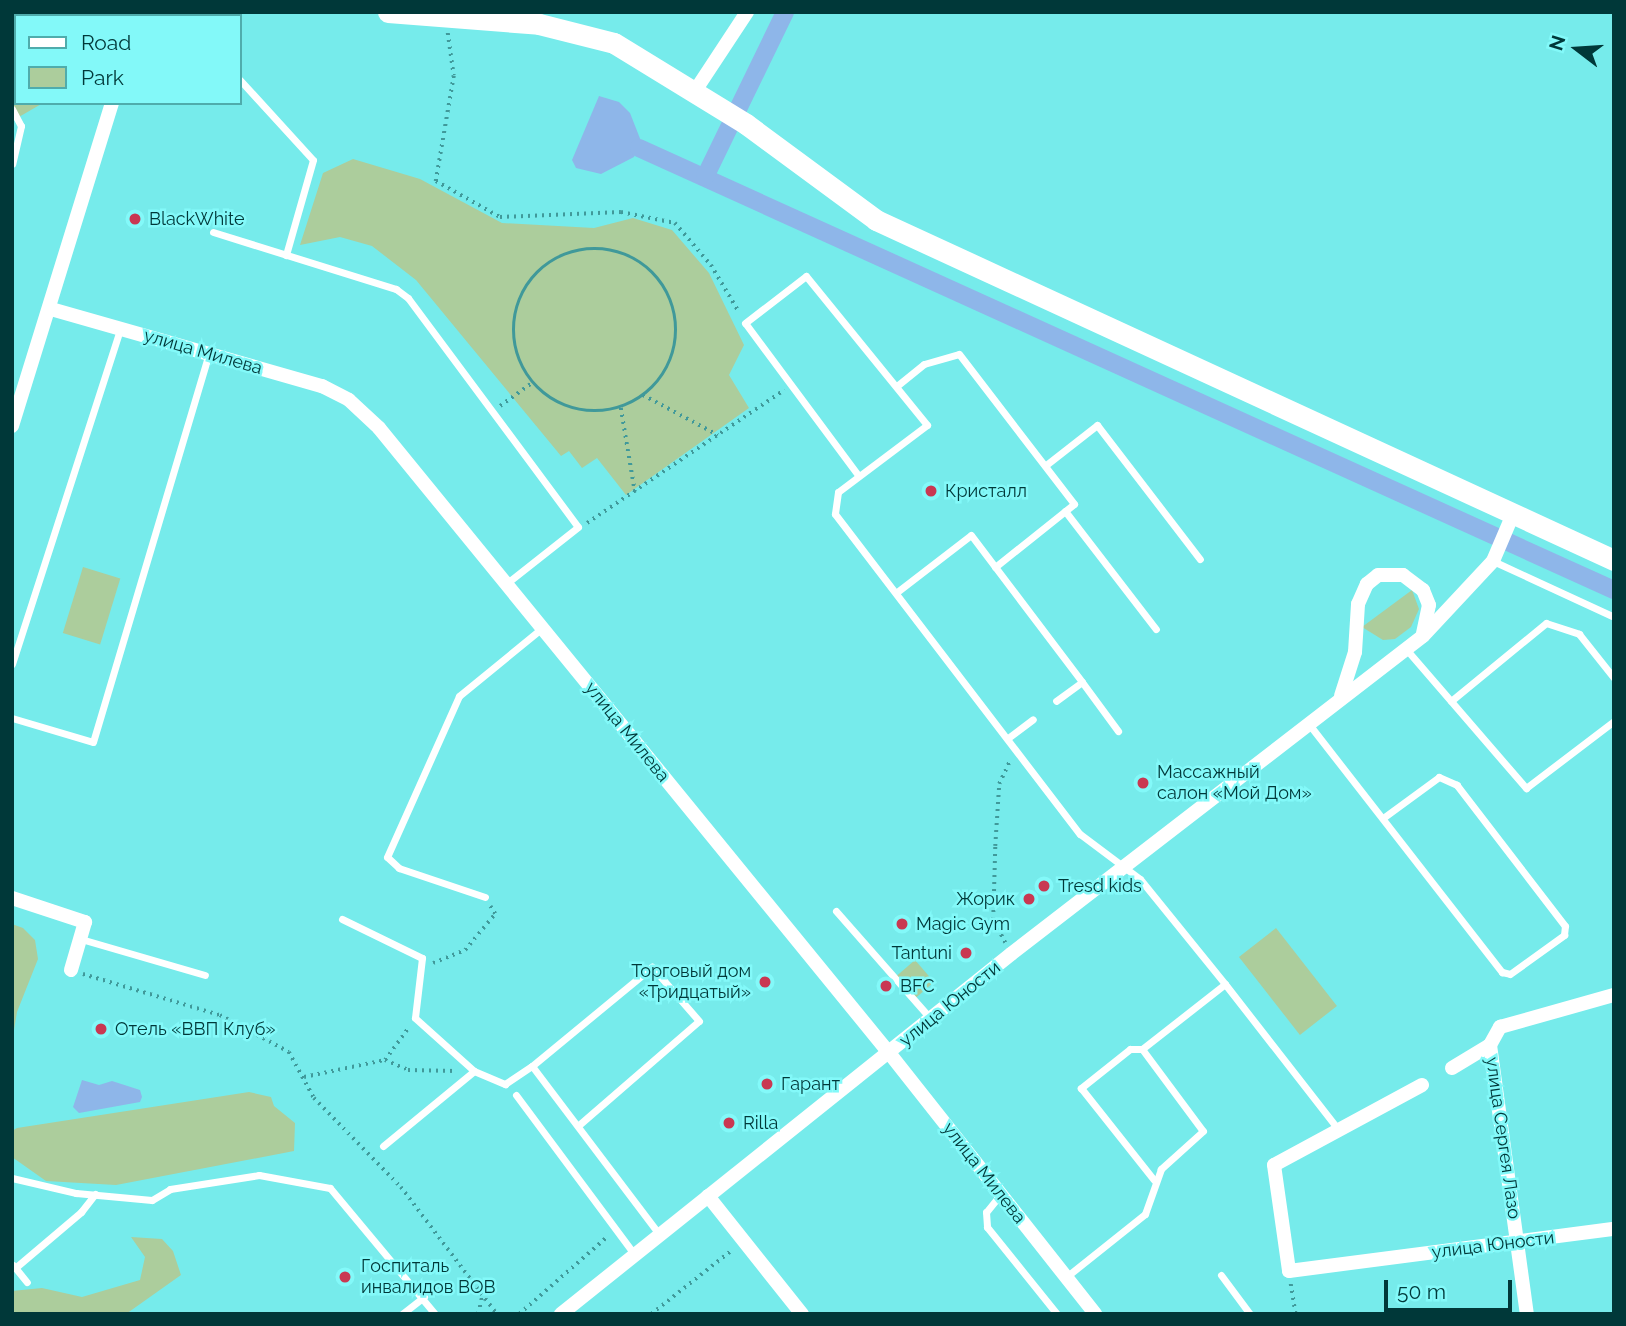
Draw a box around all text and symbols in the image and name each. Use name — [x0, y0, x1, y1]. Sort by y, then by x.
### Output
legend — [14, 14, 242, 105]
north arrow — [1542, 14, 1612, 84]
text: Road — [81, 30, 131, 55]
text: N — [1544, 33, 1570, 53]
text: Park — [81, 65, 124, 90]
place label: BlackWhite — [149, 208, 244, 230]
marker: BlackWhite — [127, 211, 143, 227]
street label: улица Милева — [141, 325, 265, 379]
place label: Кристалл — [945, 480, 1027, 502]
marker: Кристалл — [923, 483, 939, 499]
street label: улица Милева — [580, 678, 674, 786]
place label: Массажный салон «Мой Дом» — [1157, 762, 1312, 804]
marker: Массажный салон «Мой Дом» — [1135, 775, 1151, 791]
place label: Tresd kids — [1058, 875, 1142, 897]
marker: Tresd kids — [1036, 878, 1052, 894]
place label: Жорик — [956, 888, 1015, 910]
marker: Жорик — [1021, 891, 1037, 907]
place label: Magic Gym — [916, 913, 1010, 935]
marker: Magic Gym — [894, 916, 910, 932]
place label: Tantuni — [892, 942, 952, 964]
marker: Tantuni — [958, 945, 974, 961]
street label: улица Юности — [895, 957, 1005, 1051]
place label: Торговый дом «Тридцатый» — [631, 961, 751, 1004]
marker: Торговый дом «Тридцатый» — [757, 974, 773, 990]
place label: BFC — [900, 975, 935, 997]
marker: BFC — [878, 978, 894, 994]
place label: Отель «ВВП Клуб» — [115, 1018, 276, 1040]
marker: Отель «ВВП Клуб» — [93, 1021, 109, 1037]
street label: улица Сергея Лазо — [1481, 1056, 1525, 1220]
place label: Гарант — [781, 1073, 840, 1095]
marker: Гарант — [759, 1076, 775, 1092]
place label: Rilla — [743, 1112, 778, 1134]
marker: Rilla — [721, 1115, 737, 1131]
street label: улица Милева — [938, 1118, 1030, 1228]
street label: улица Юности — [1430, 1227, 1556, 1263]
place label: Госпиталь инвалидов ВОВ — [361, 1256, 495, 1298]
scale bar — [1388, 1266, 1516, 1310]
marker: Госпиталь инвалидов ВОВ — [335, 1267, 355, 1287]
text: 50 m — [1397, 1279, 1446, 1304]

